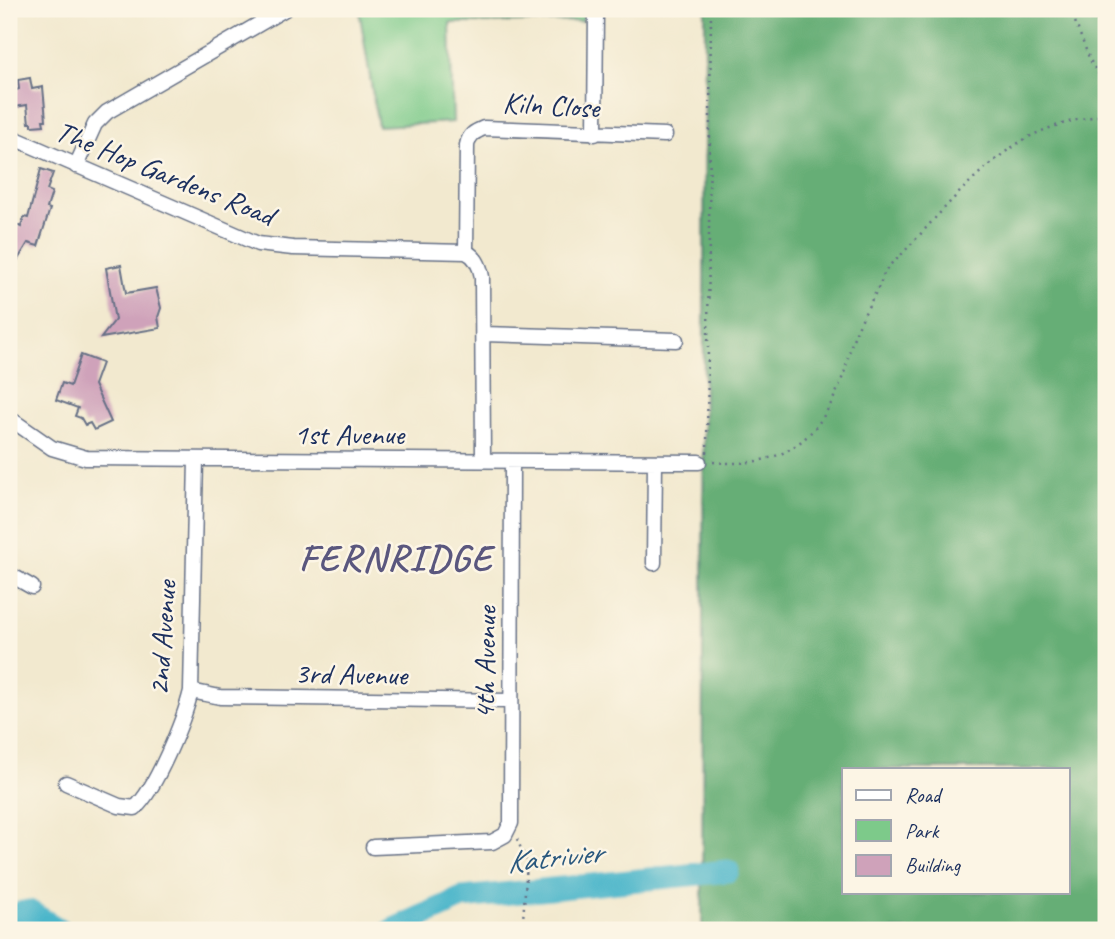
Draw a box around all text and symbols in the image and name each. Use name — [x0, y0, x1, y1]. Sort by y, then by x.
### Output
street label: Kiln Close — [502, 83, 603, 127]
street label: The Hop Gardens Road — [50, 112, 284, 236]
street label: 1st Avenue — [294, 415, 406, 453]
district label: FERNRIDGE — [299, 534, 496, 581]
street label: 2nd Avenue — [139, 577, 185, 697]
street label: 4th Avenue — [465, 604, 505, 720]
street label: 3rd Avenue — [294, 654, 410, 694]
legend — [842, 768, 1070, 894]
text: Road — [905, 782, 944, 808]
text: Park — [905, 818, 940, 844]
water label: Katrivier — [505, 831, 609, 882]
text: Building — [905, 852, 962, 878]

